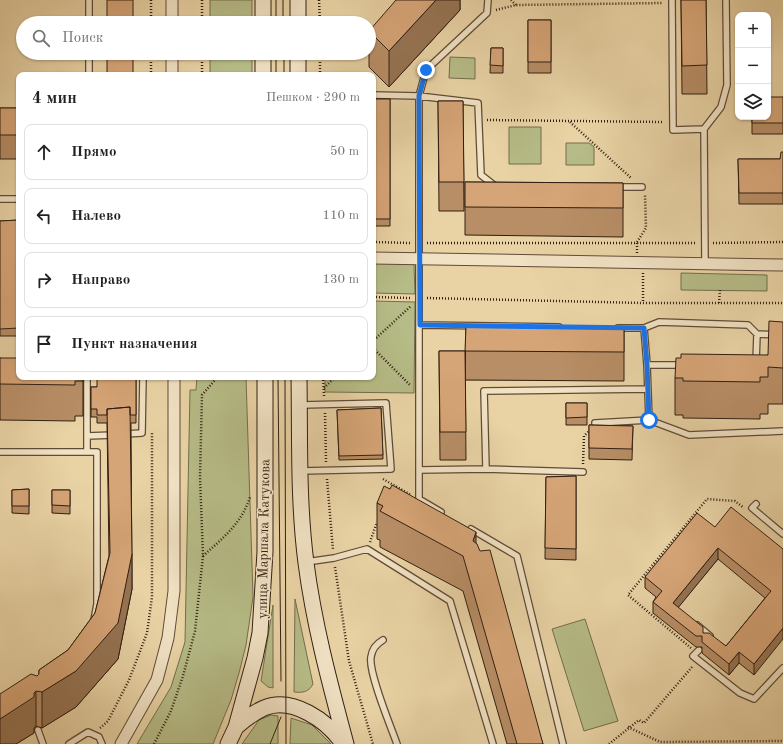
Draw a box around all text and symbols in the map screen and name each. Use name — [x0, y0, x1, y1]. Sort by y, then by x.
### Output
map controls — [735, 12, 771, 120]
button: + — [735, 12, 771, 48]
search box — [16, 16, 376, 60]
icon: search — [30, 27, 52, 49]
text: Поиск — [62, 31, 103, 46]
button: − — [735, 48, 771, 84]
route end — [417, 61, 435, 79]
button: layers — [735, 84, 771, 120]
text: 4 мин — [32, 90, 77, 107]
text: Пешком · 290 m — [266, 91, 360, 104]
icon: ahead — [33, 141, 55, 163]
text: Прямо — [71, 145, 117, 160]
text: 50 m — [330, 145, 359, 158]
icon: left — [33, 205, 55, 227]
text: Налево — [71, 209, 121, 224]
text: 110 m — [322, 209, 359, 222]
icon: right — [33, 269, 55, 291]
text: Направо — [71, 273, 130, 288]
text: 130 m — [322, 273, 359, 286]
icon: arrive — [33, 333, 55, 355]
text: Пункт назначения — [71, 337, 198, 352]
route start — [640, 411, 658, 429]
street label: улица Маршала Катукова — [256, 459, 272, 619]

